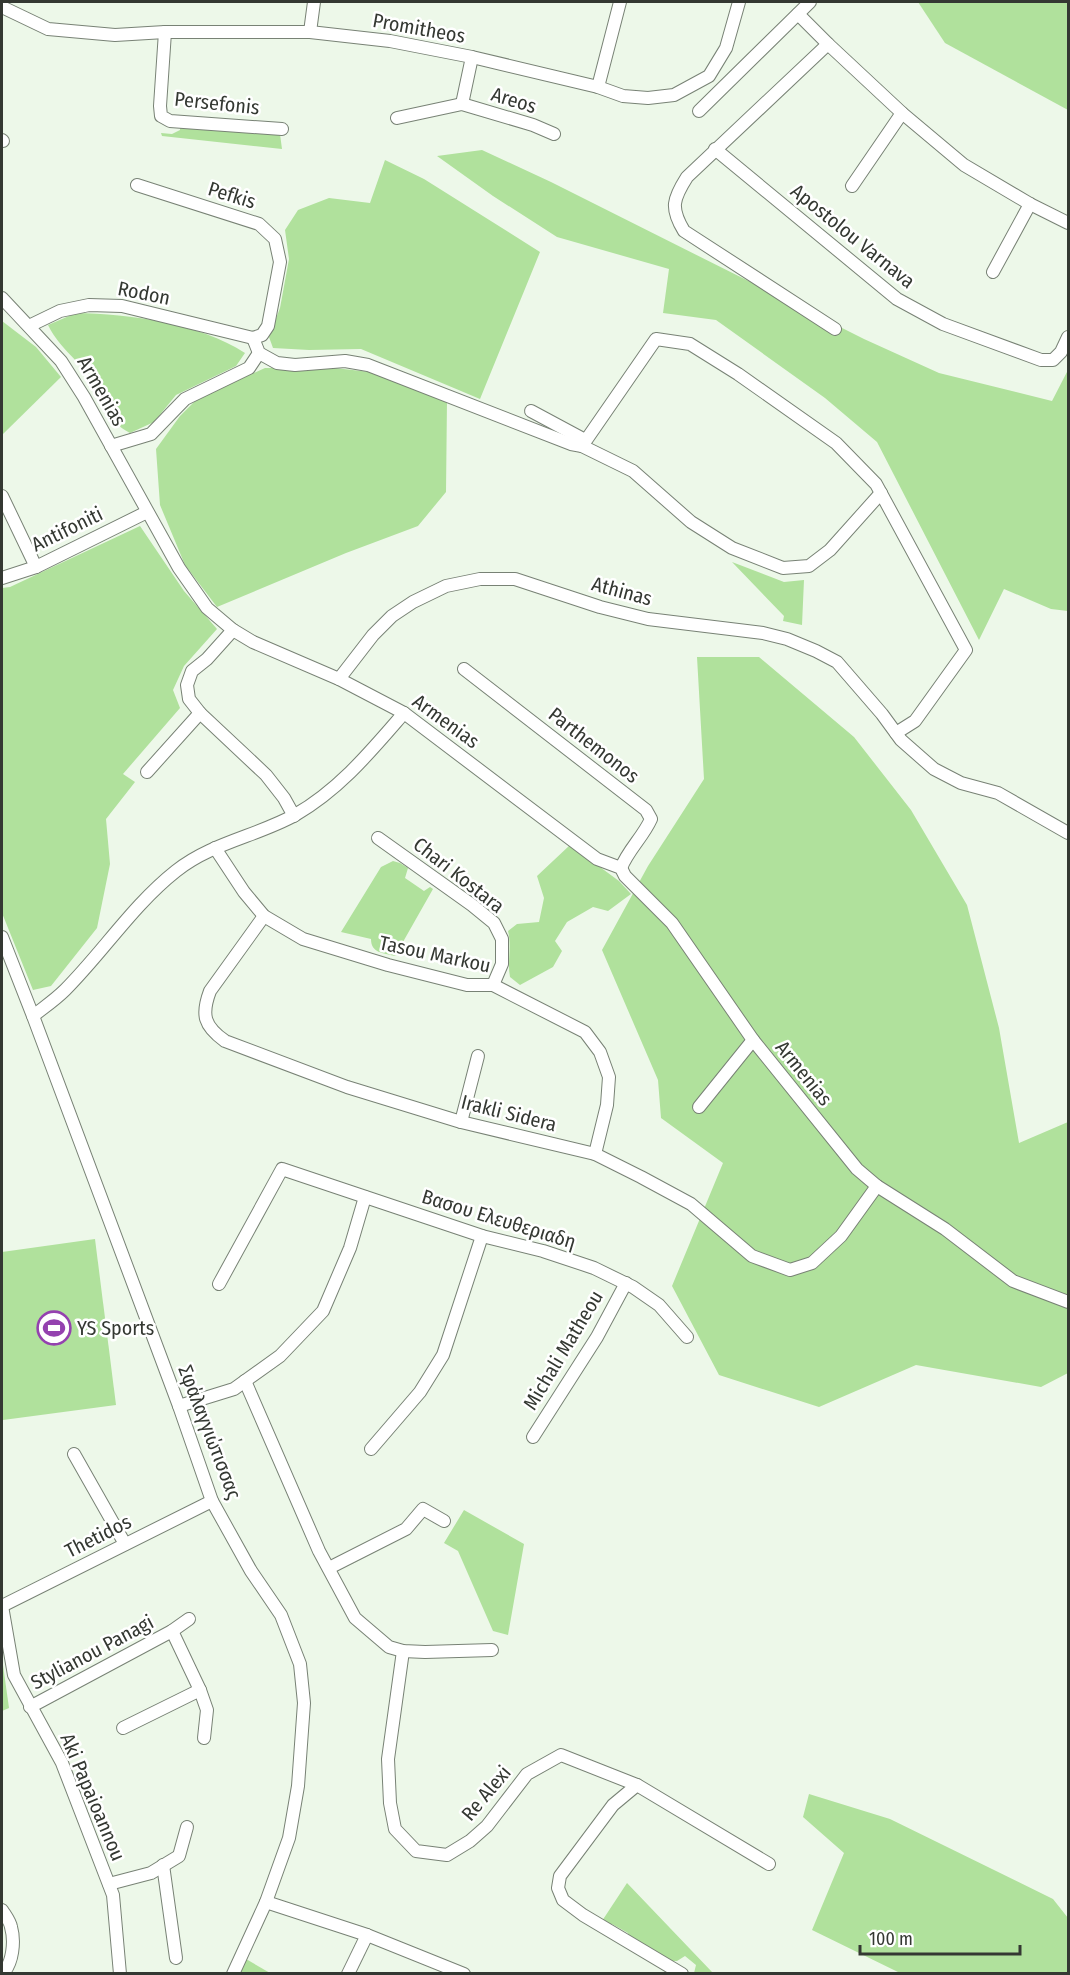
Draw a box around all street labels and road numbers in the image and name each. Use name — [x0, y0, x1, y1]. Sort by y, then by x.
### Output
street label: Promitheos — [371, 8, 467, 48]
street label: Areos — [489, 82, 539, 118]
street label: Persefonis — [173, 87, 261, 119]
street label: Pefkis — [205, 176, 259, 214]
street label: Apostolou Varnava — [786, 179, 920, 293]
street label: Rodon — [116, 276, 172, 310]
street label: Armenias — [72, 352, 132, 430]
street label: Antifoniti — [27, 502, 107, 556]
street label: Athinas — [589, 571, 655, 611]
street label: Armenias — [408, 689, 484, 753]
street label: Parthemonos — [544, 702, 644, 788]
street label: Chari Kostara — [409, 832, 509, 918]
street label: Tasou Markou — [377, 930, 493, 978]
street label: Armenias — [771, 1036, 837, 1110]
street label: Irakli Sidera — [459, 1090, 559, 1136]
street label: Βασου Ελευθεριαδη — [419, 1184, 579, 1254]
street label: Michali Matheou — [518, 1286, 608, 1414]
street label: Σφάλαγγιώτισσας — [173, 1362, 247, 1503]
street label: Thetidos — [61, 1509, 135, 1563]
street label: Stylianou Panagi — [27, 1610, 157, 1694]
street label: Aki Papaioannou — [55, 1730, 131, 1864]
street label: Re Alexi — [456, 1761, 516, 1825]

